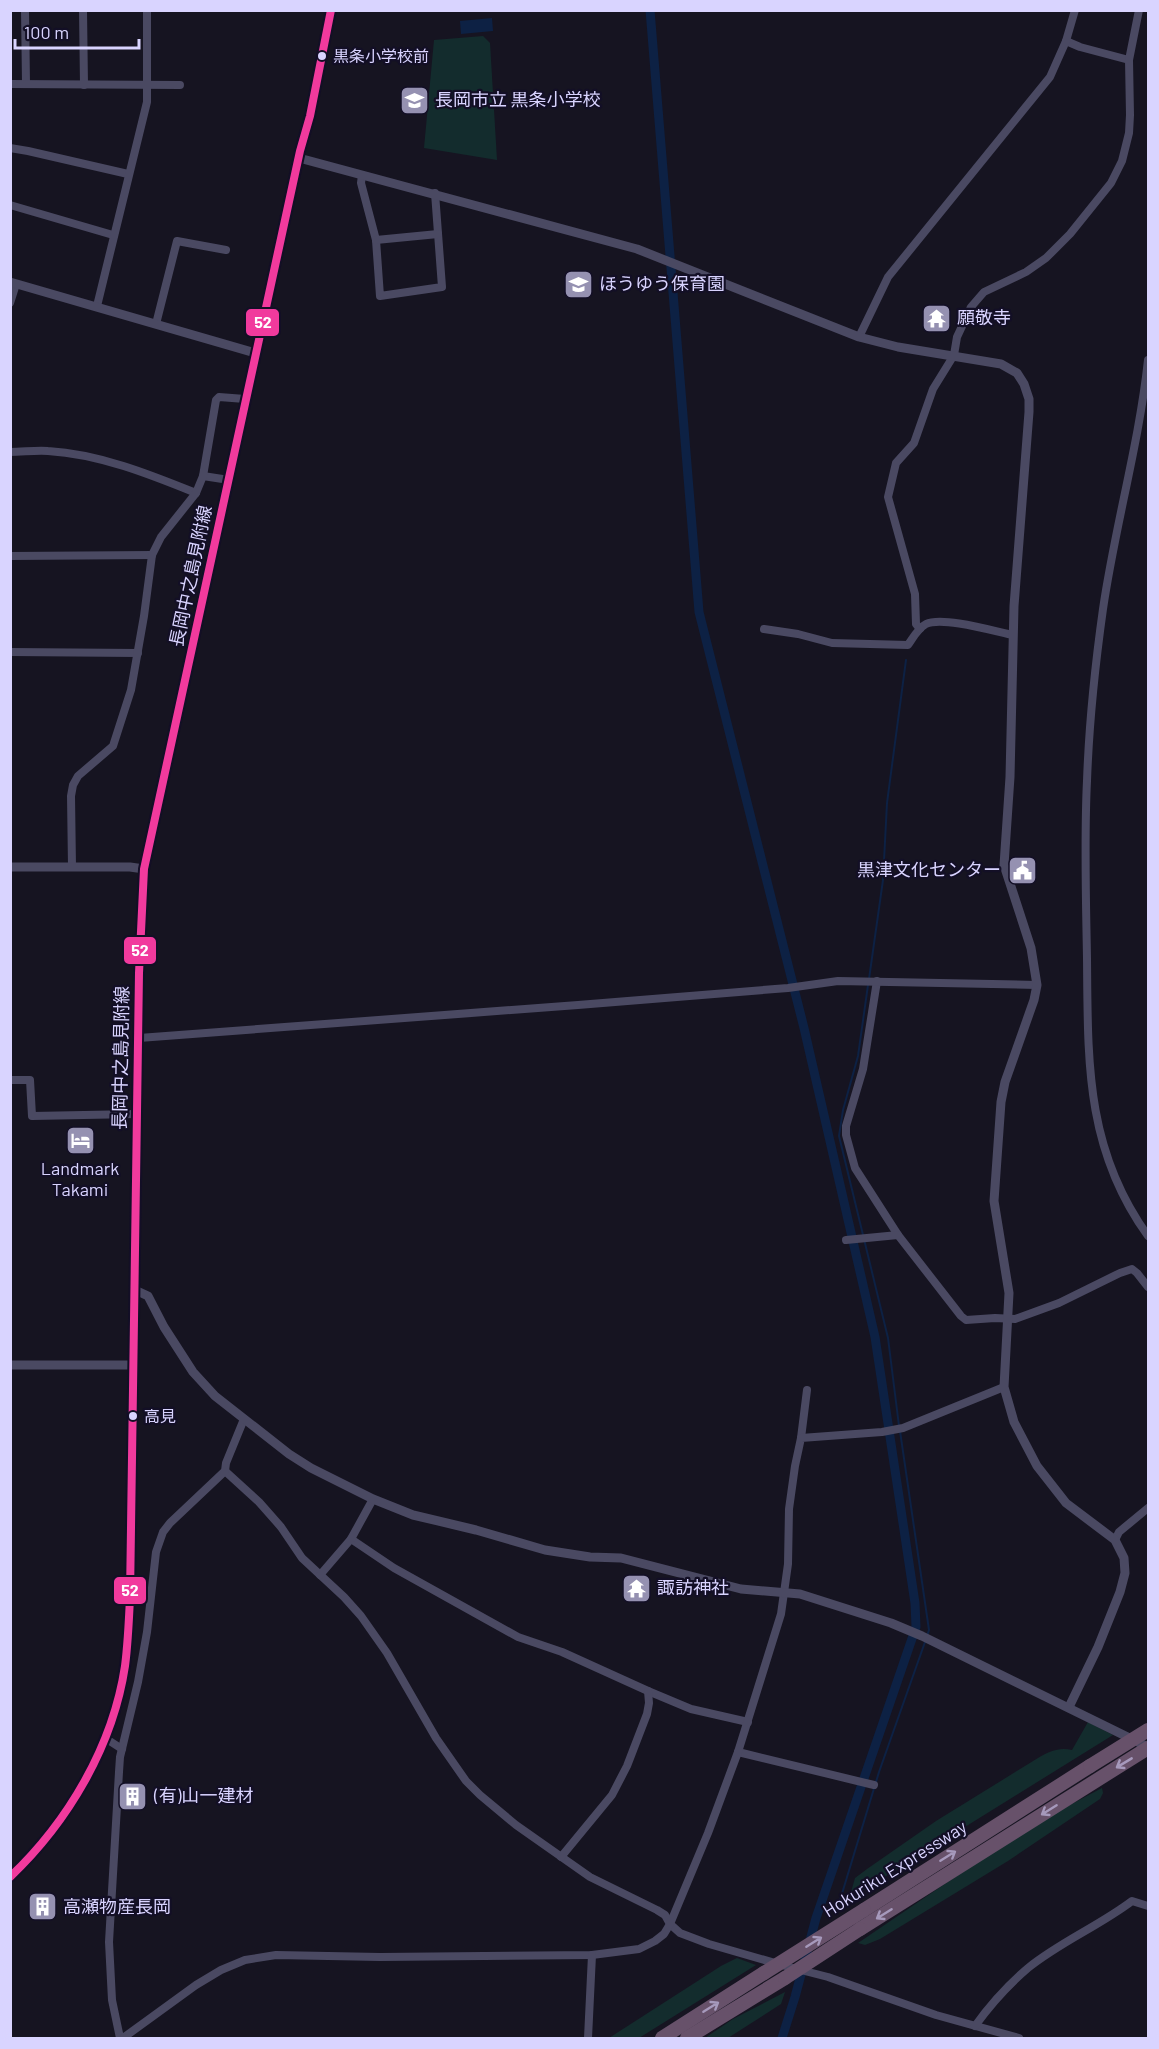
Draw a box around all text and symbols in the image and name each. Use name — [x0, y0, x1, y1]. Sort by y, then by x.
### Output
scale bar — [15, 12, 140, 50]
text: 100 m — [24, 21, 69, 43]
place label: 黒条小学校前 — [333, 46, 429, 65]
marker: 黒条小学校前 — [316, 50, 328, 62]
school or university icon: 長岡市立 黒条小学校 — [398, 84, 430, 116]
place label: 長岡市立 黒条小学校 — [435, 88, 601, 110]
school or university icon: ほうゆう保育園 — [562, 268, 594, 300]
place label: ほうゆう保育園 — [599, 272, 725, 294]
temple icon: 願敬寺 — [920, 302, 952, 334]
place label: 願敬寺 — [957, 306, 1011, 328]
line badge: 52 — [245, 308, 280, 337]
text: 52 — [254, 312, 272, 331]
street label: 長岡中之島見附線 — [164, 503, 216, 649]
public building icon: 黒津文化センター — [1006, 854, 1038, 886]
place label: 黒津文化センター — [857, 858, 1001, 880]
line badge: 52 — [123, 936, 157, 965]
text: 52 — [131, 940, 149, 959]
street label: 長岡中之島見附線 — [108, 986, 132, 1130]
hotel icon: Landmark Takami — [64, 1124, 96, 1156]
place label: Landmark Takami — [41, 1157, 119, 1200]
place label: 高見 — [144, 1406, 176, 1425]
marker: 高見 — [127, 1410, 139, 1422]
temple icon: 諏訪神社 — [620, 1572, 652, 1604]
line badge: 52 — [113, 1576, 147, 1605]
place label: 諏訪神社 — [657, 1576, 729, 1598]
text: 52 — [121, 1580, 139, 1599]
one-way arrow — [1116, 1758, 1133, 1770]
building icon: (有)山一建材 — [117, 1780, 149, 1812]
place label: (有)山一建材 — [153, 1784, 253, 1806]
one-way arrow — [1041, 1804, 1058, 1816]
street label: Hokuriku Expressway — [818, 1815, 971, 1921]
one-way arrow — [940, 1850, 956, 1862]
building icon: 高瀬物産長岡 — [26, 1891, 58, 1923]
place label: 高瀬物産長岡 — [63, 1895, 171, 1917]
one-way arrow — [877, 1908, 893, 1920]
one-way arrow — [805, 1935, 822, 1947]
one-way arrow — [702, 2000, 719, 2012]

